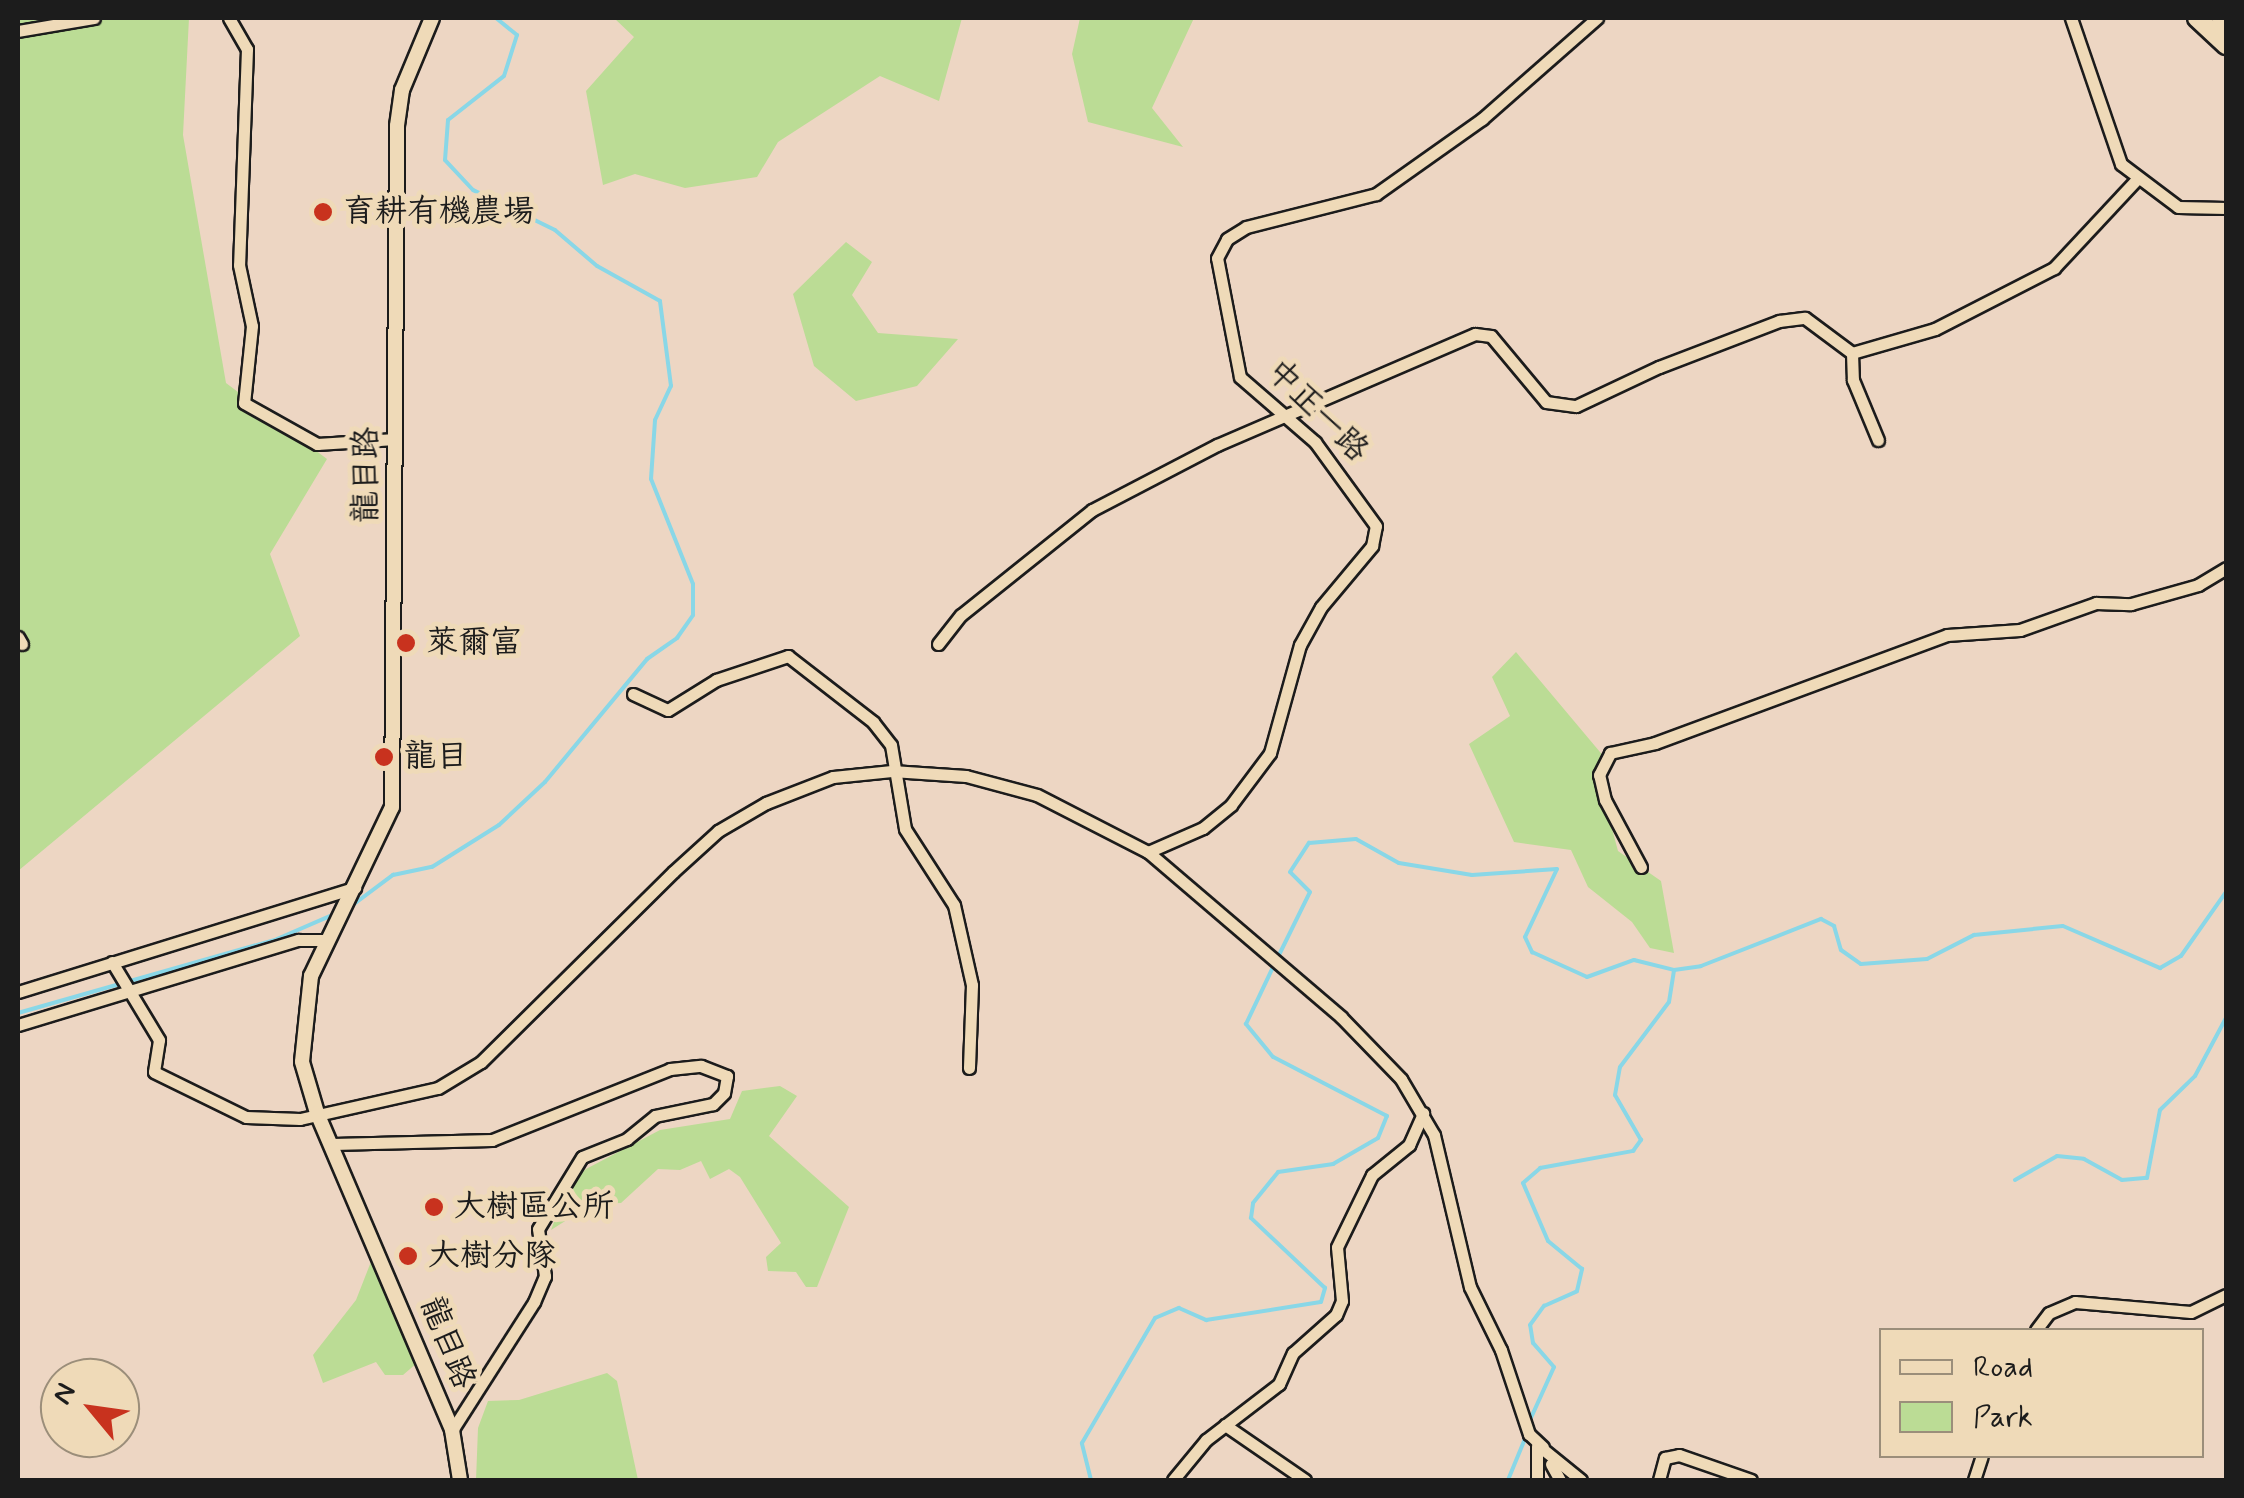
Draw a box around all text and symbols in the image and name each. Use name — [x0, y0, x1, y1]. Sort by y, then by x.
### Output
place label: 育耕有機農場 — [343, 193, 535, 231]
marker: 育耕有機農場 — [312, 201, 334, 223]
street label: 中正一路 — [1258, 352, 1376, 470]
street label: 龍目路 — [348, 427, 386, 523]
place label: 萊爾富 — [426, 624, 522, 662]
marker: 萊爾富 — [395, 632, 417, 654]
place label: 龍目 — [404, 738, 468, 776]
marker: 龍目 — [373, 746, 395, 768]
place label: 大樹區公所 — [454, 1188, 614, 1226]
marker: 大樹區公所 — [423, 1196, 445, 1218]
place label: 大樹分隊 — [428, 1237, 556, 1275]
marker: 大樹分隊 — [397, 1245, 419, 1267]
street label: 龍目路 — [411, 1291, 483, 1395]
legend — [1879, 1328, 2204, 1458]
text: Road — [1973, 1348, 2033, 1387]
north arrow — [40, 1358, 140, 1458]
text: N — [44, 1377, 86, 1411]
text: Park — [1973, 1398, 2033, 1437]

